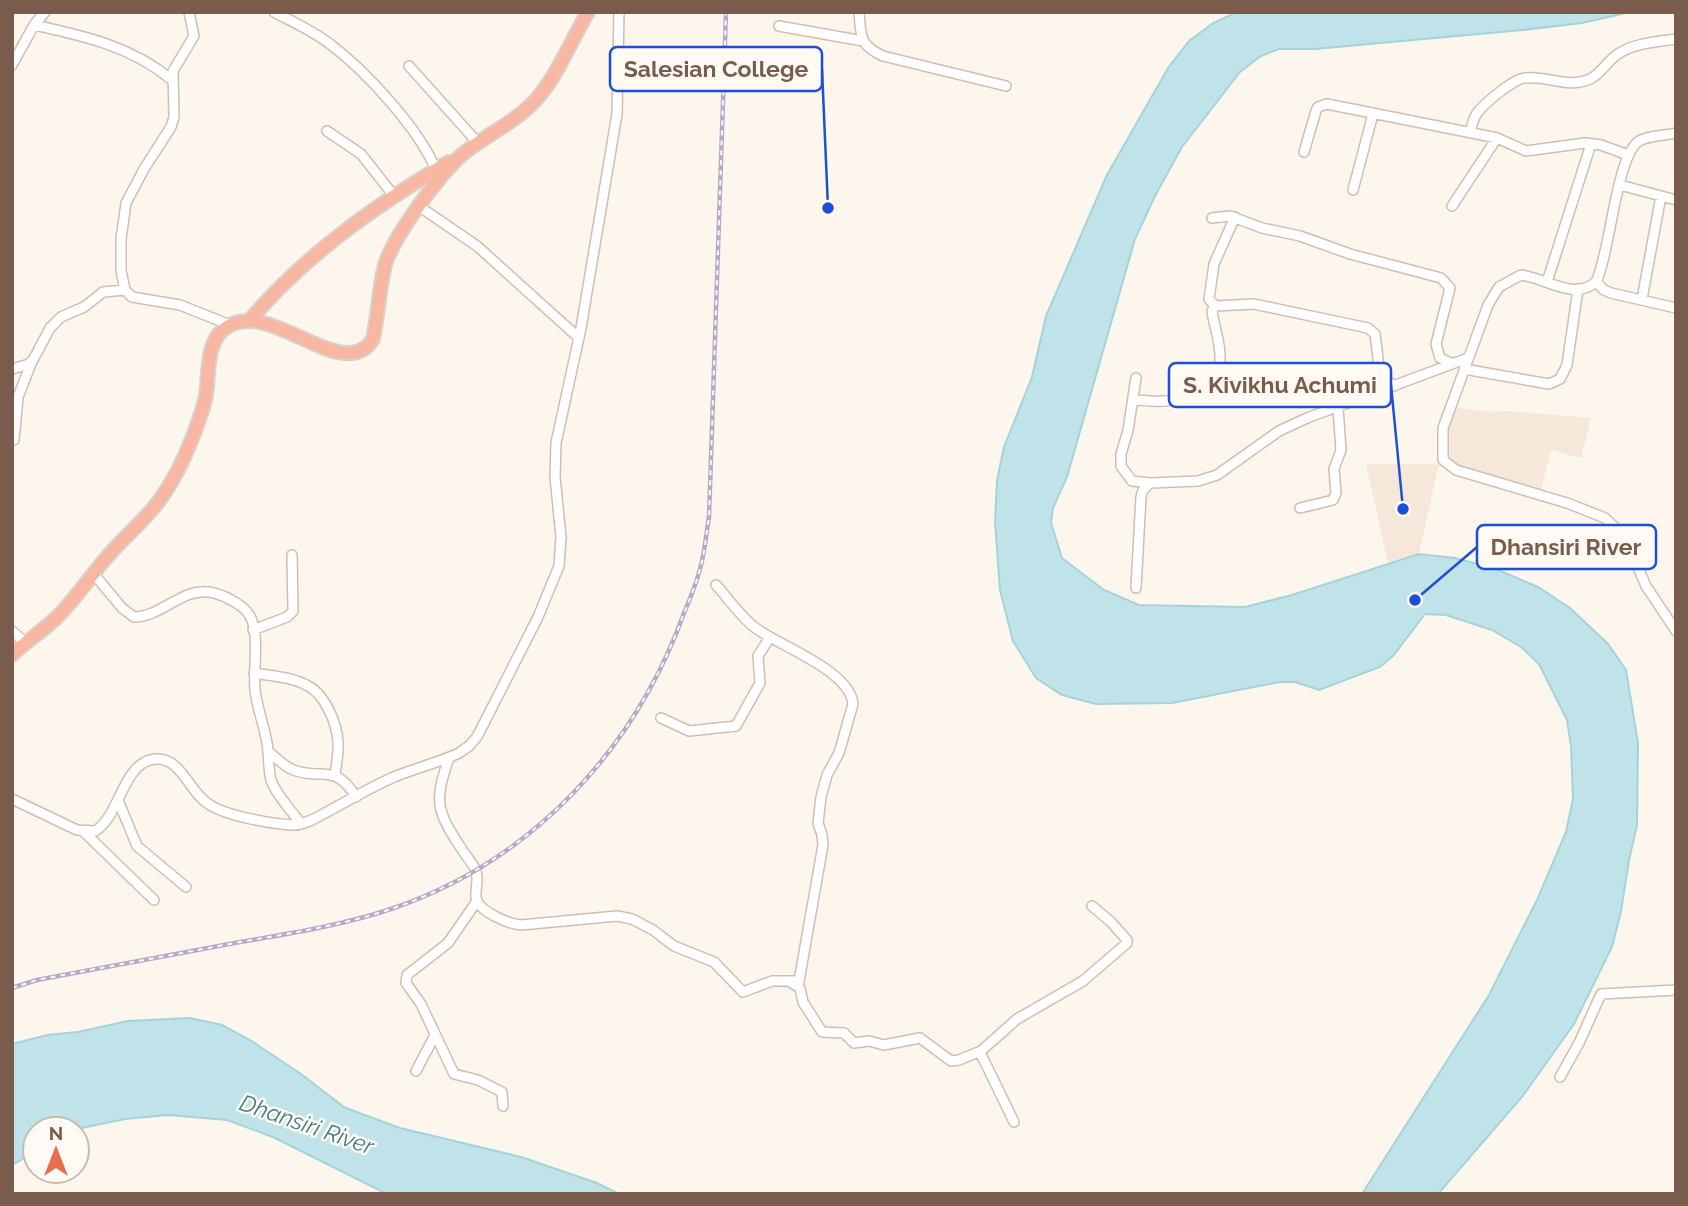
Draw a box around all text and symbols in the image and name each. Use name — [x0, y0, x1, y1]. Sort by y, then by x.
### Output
callout: Salesian College — [610, 47, 822, 91]
text: Salesian College — [624, 55, 808, 82]
callout: S. Kivikhu Achumi — [1169, 363, 1391, 407]
text: S. Kivikhu Achumi — [1183, 371, 1377, 398]
callout: Dhansiri River — [1477, 525, 1656, 569]
text: Dhansiri River — [1491, 533, 1642, 560]
water label: Dhansiri River — [236, 1088, 379, 1160]
north arrow — [21, 1115, 91, 1185]
text: N — [49, 1122, 63, 1144]

